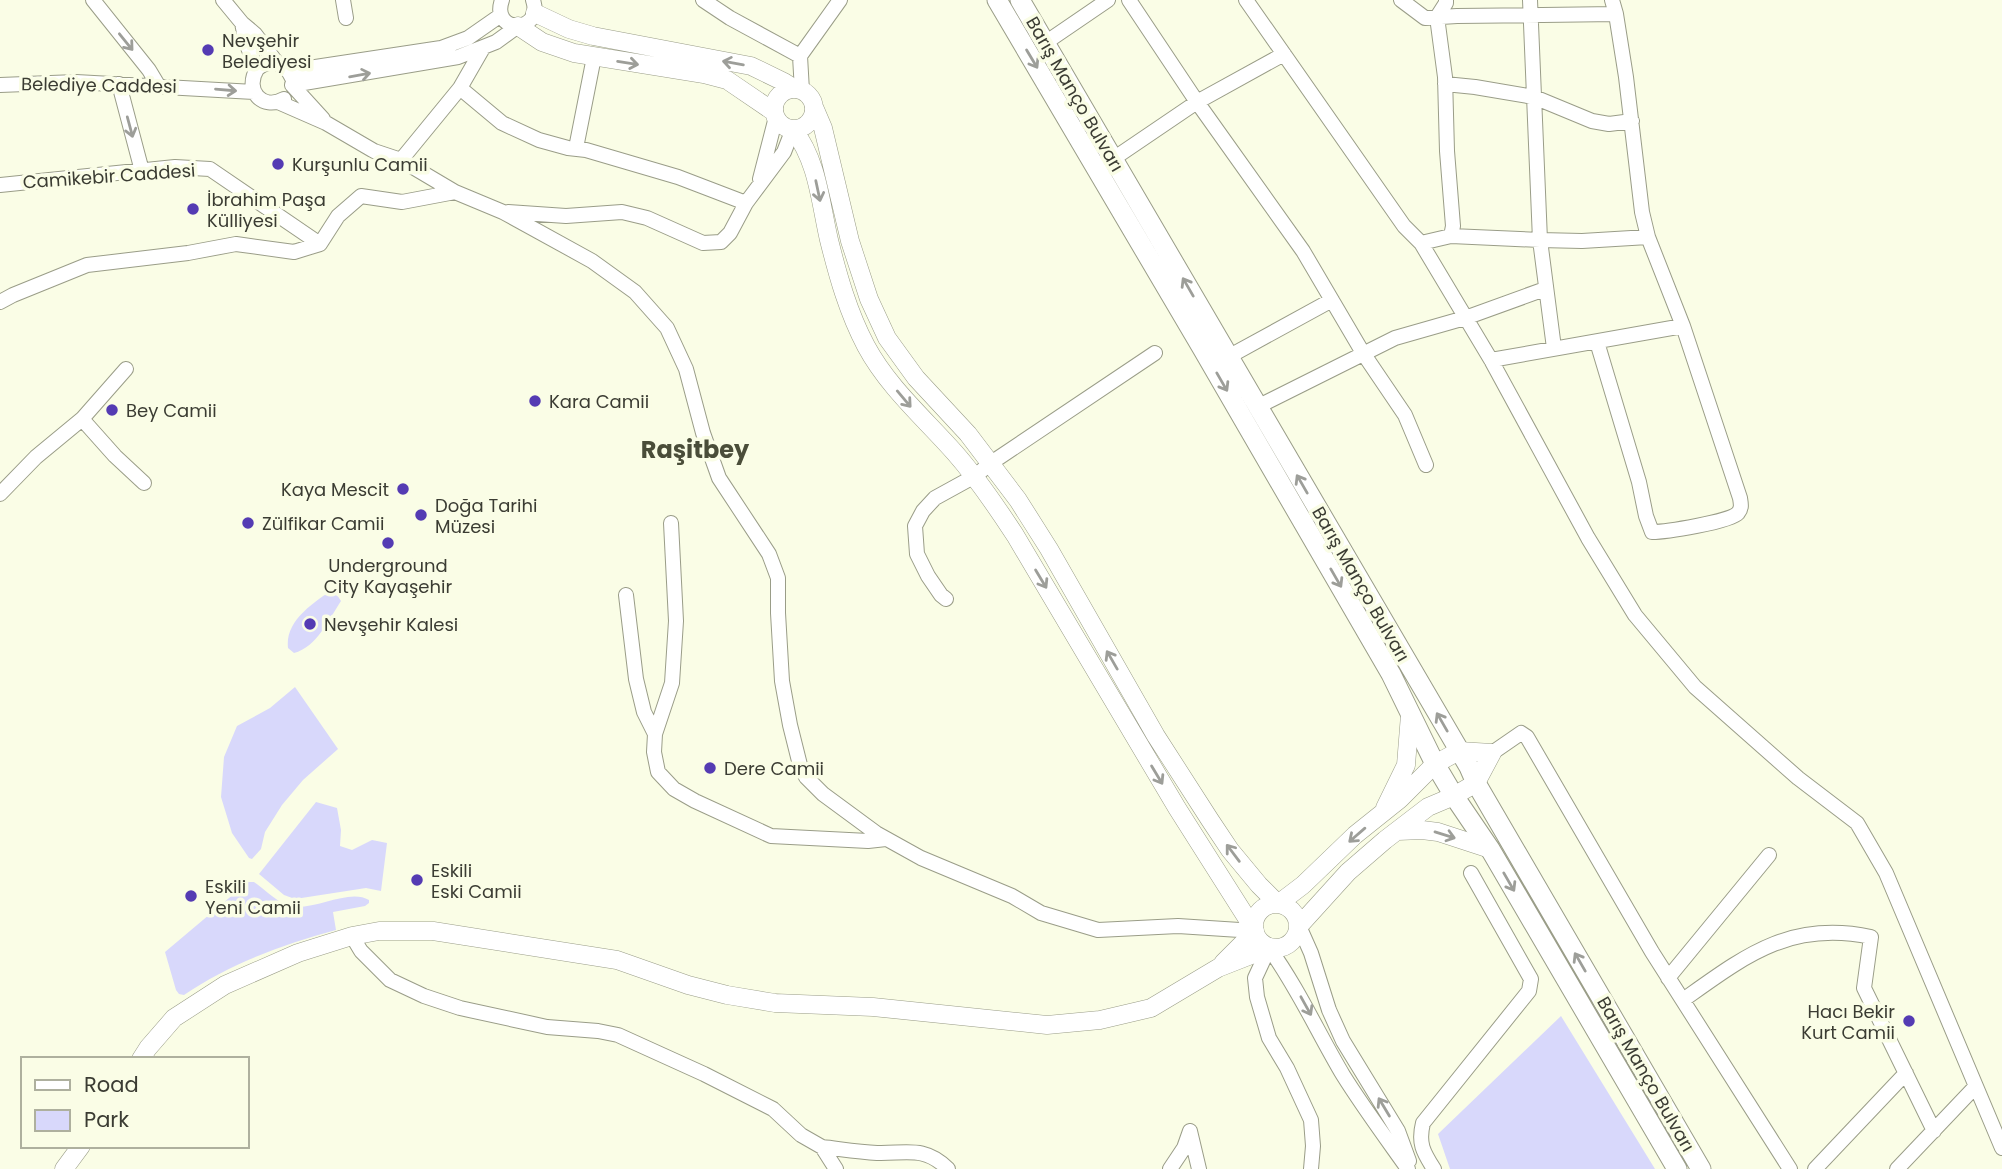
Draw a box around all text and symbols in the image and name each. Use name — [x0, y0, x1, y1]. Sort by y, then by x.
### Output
street label: Barış Manço Bulvarı — [1020, 12, 1130, 176]
place label: Nevşehir Belediyesi — [222, 28, 312, 74]
one-way arrow — [118, 33, 134, 51]
marker: Nevşehir Belediyesi — [200, 42, 216, 58]
one-way arrow — [1025, 48, 1039, 68]
one-way arrow — [616, 56, 638, 69]
one-way arrow — [722, 56, 745, 69]
one-way arrow — [348, 68, 371, 81]
street label: Belediye Caddesi — [21, 71, 177, 99]
one-way arrow — [214, 84, 237, 97]
one-way arrow — [124, 115, 137, 138]
place label: Kurşunlu Camii — [292, 152, 428, 177]
marker: Kurşunlu Camii — [270, 156, 286, 172]
street label: Camikebir Caddesi — [22, 157, 196, 195]
one-way arrow — [812, 179, 826, 202]
place label: İbrahim Paşa Külliyesi — [207, 187, 326, 233]
marker: İbrahim Paşa Külliyesi — [185, 201, 201, 217]
one-way arrow — [1181, 278, 1195, 298]
one-way arrow — [1215, 371, 1229, 391]
place label: Kara Camii — [549, 389, 649, 414]
one-way arrow — [896, 389, 912, 407]
marker: Kara Camii — [527, 393, 543, 409]
place label: Bey Camii — [126, 398, 217, 423]
marker: Bey Camii — [104, 402, 120, 418]
district label: Raşitbey — [641, 433, 750, 466]
one-way arrow — [1295, 474, 1309, 494]
place label: Kaya Mescit — [281, 477, 389, 502]
marker: Kaya Mescit — [395, 481, 411, 497]
place label: Doğa Tarihi Müzesi — [435, 493, 537, 539]
street label: Barış Manço Bulvarı — [1306, 502, 1416, 666]
marker: Doğa Tarihi Müzesi — [413, 507, 429, 523]
place label: Zülfikar Camii — [262, 511, 384, 536]
marker: Zülfikar Camii — [240, 515, 256, 531]
marker: Underground City Kayaşehir — [380, 535, 396, 551]
place label: Underground City Kayaşehir — [324, 553, 452, 599]
one-way arrow — [1329, 568, 1343, 588]
one-way arrow — [1034, 569, 1048, 589]
place label: Nevşehir Kalesi — [324, 612, 458, 637]
marker: Nevşehir Kalesi — [302, 616, 318, 632]
one-way arrow — [1105, 651, 1119, 671]
one-way arrow — [1435, 713, 1449, 733]
place label: Dere Camii — [724, 756, 824, 781]
marker: Dere Camii — [702, 760, 718, 776]
one-way arrow — [1150, 764, 1164, 784]
one-way arrow — [1348, 827, 1366, 843]
one-way arrow — [1433, 829, 1455, 842]
one-way arrow — [1226, 844, 1241, 863]
place label: Eskili Eski Camii — [431, 858, 522, 904]
one-way arrow — [1503, 871, 1516, 892]
marker: Eskili Eski Camii — [409, 872, 425, 888]
place label: Eskili Yeni Camii — [205, 874, 301, 920]
marker: Eskili Yeni Camii — [183, 888, 199, 904]
one-way arrow — [1573, 952, 1587, 972]
street label: Barış Manço Bulvarı — [1591, 992, 1701, 1156]
one-way arrow — [1299, 995, 1313, 1015]
place label: Hacı Bekir Kurt Camii — [1801, 999, 1895, 1045]
marker: Hacı Bekir Kurt Camii — [1901, 1013, 1917, 1029]
legend — [21, 1057, 248, 1148]
text: Road — [84, 1070, 139, 1099]
one-way arrow — [1377, 1097, 1391, 1117]
text: Park — [84, 1105, 129, 1134]

